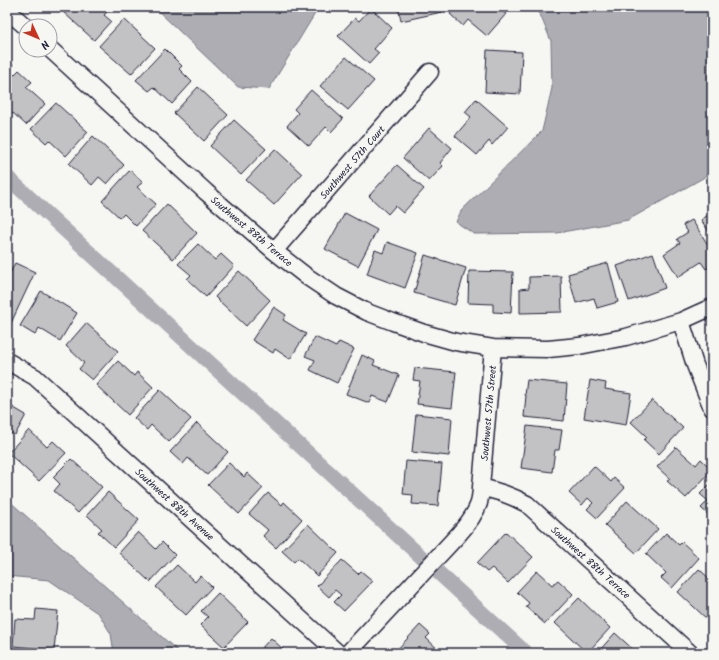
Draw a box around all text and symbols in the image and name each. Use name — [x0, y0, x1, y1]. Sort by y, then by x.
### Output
north arrow — [18, 18, 58, 58]
text: N — [36, 35, 53, 53]
street label: Southwest 57th Court — [316, 122, 389, 203]
street label: Southwest 88th Terrace — [207, 193, 296, 271]
street label: Southwest 57th Street — [477, 365, 501, 462]
street label: Southwest 88th Avenue — [131, 465, 218, 545]
street label: Southwest 88th Terrace — [547, 522, 634, 603]

